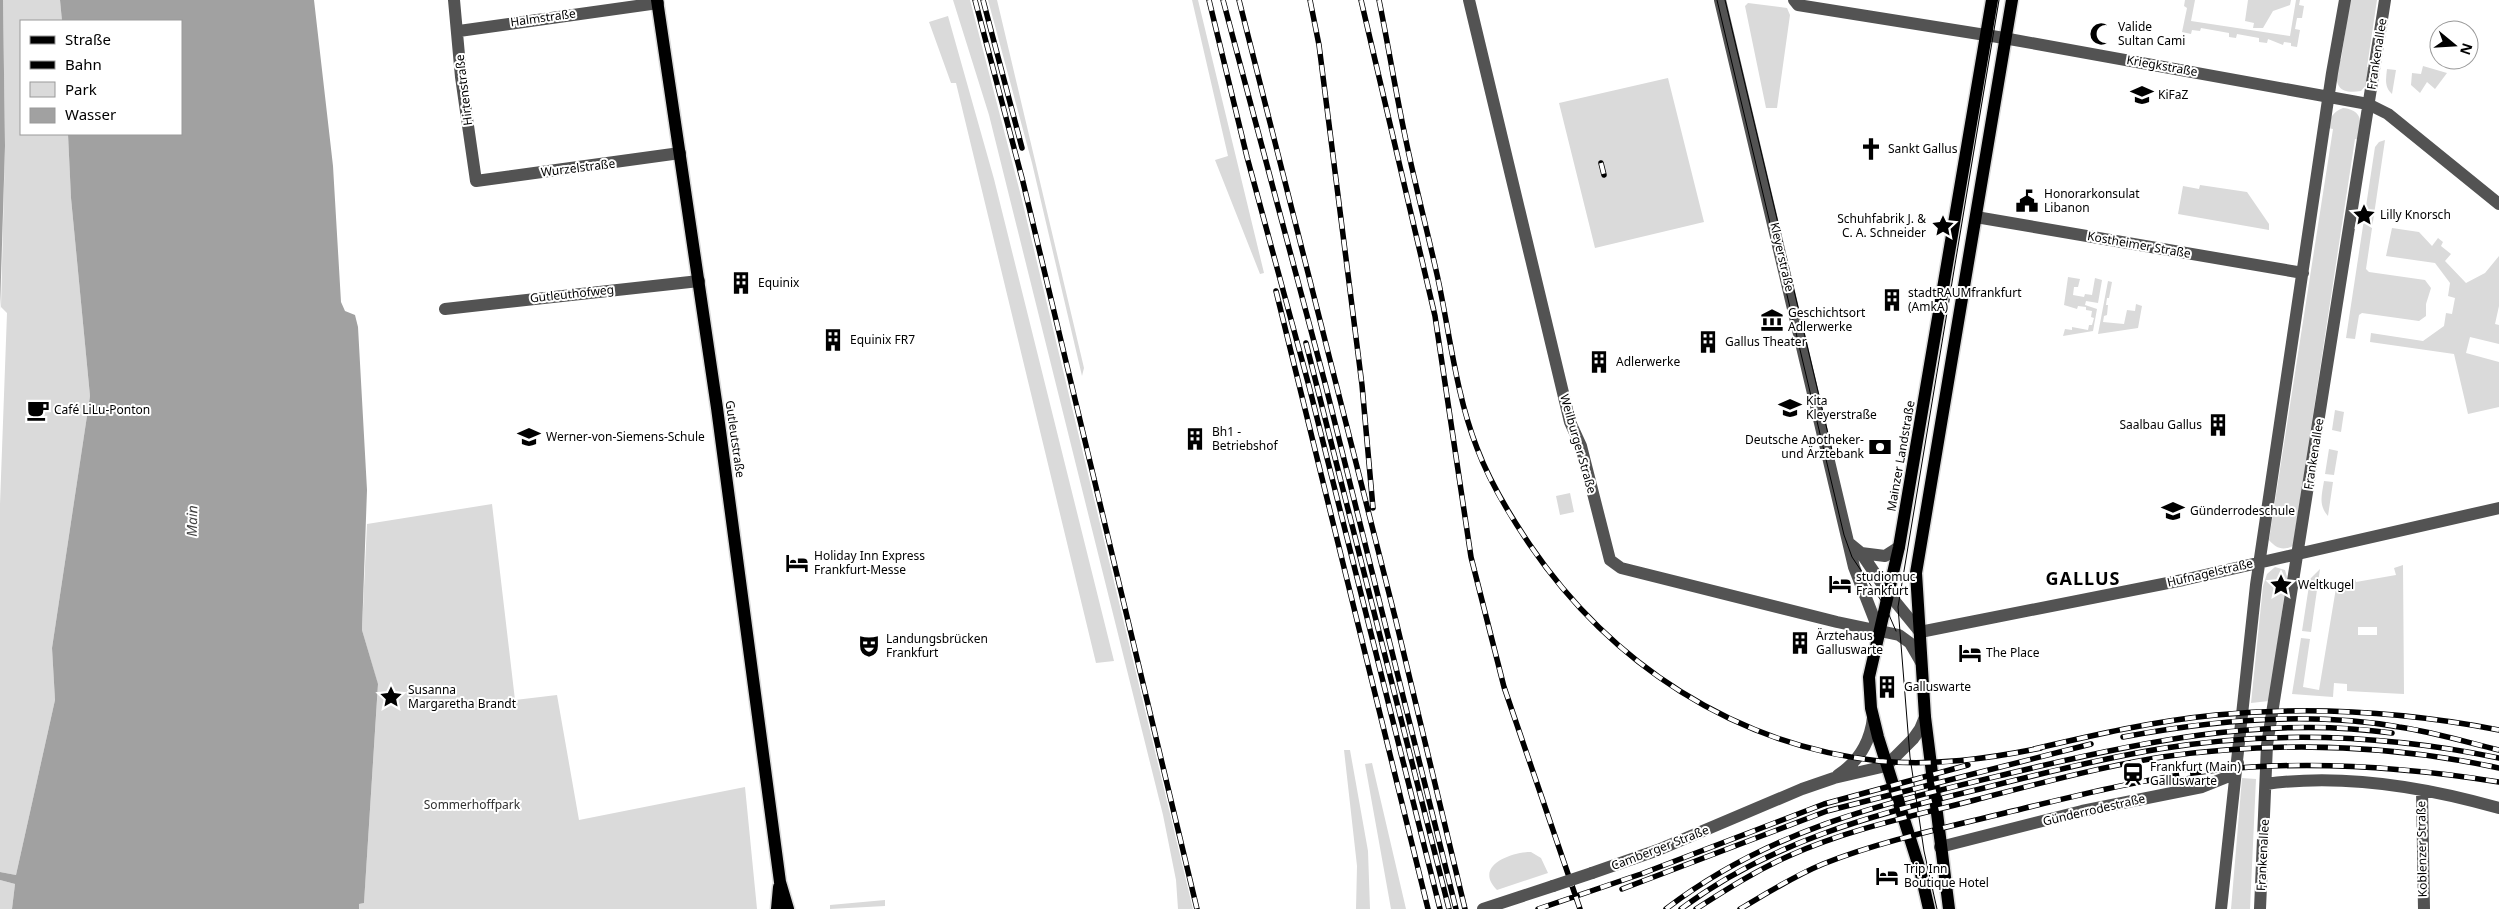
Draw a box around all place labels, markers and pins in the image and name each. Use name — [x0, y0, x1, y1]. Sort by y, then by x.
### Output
place label: Valide Sultan Cami — [2118, 18, 2185, 49]
mosque icon: Valide Sultan Cami — [2088, 21, 2114, 47]
school or university icon: KiFaZ — [2129, 82, 2155, 108]
place label: KiFaZ — [2158, 86, 2188, 103]
church icon: Sankt Gallus — [1858, 136, 1884, 162]
place label: Sankt Gallus — [1888, 140, 1958, 157]
place label: Honorarkonsulat Libanon — [2044, 185, 2140, 216]
public building icon: Honorarkonsulat Libanon — [2014, 188, 2040, 214]
place icon: Lilly Knorsch — [2351, 202, 2377, 228]
place label: Lilly Knorsch — [2380, 206, 2451, 223]
place label: Schuhfabrik J. & C. A. Schneider — [1837, 210, 1926, 241]
place icon: Schuhfabrik J. & C. A. Schneider — [1930, 213, 1956, 239]
building icon: Equinix — [728, 270, 754, 296]
place label: Equinix — [758, 274, 800, 291]
place label: stadtRAUMfrankfurt (AmkA) — [1908, 284, 2022, 315]
building icon: stadtRAUMfrankfurt (AmkA) — [1879, 287, 1905, 313]
place label: Geschichtsort Adlerwerke — [1788, 304, 1866, 335]
museum icon: Geschichtsort Adlerwerke — [1759, 307, 1785, 333]
building icon: Equinix FR7 — [820, 327, 846, 353]
building icon: Gallus Theater — [1695, 329, 1721, 355]
place label: Equinix FR7 — [850, 331, 915, 348]
place label: Gallus Theater — [1725, 333, 1807, 350]
building icon: Adlerwerke — [1586, 349, 1612, 375]
place label: Adlerwerke — [1616, 353, 1680, 370]
place label: Kita Kleyerstraße — [1806, 392, 1877, 423]
school or university icon: Kita Kleyerstraße — [1777, 395, 1803, 421]
cafe icon: Café LiLu-Ponton — [25, 397, 51, 423]
place label: Café LiLu-Ponton — [54, 401, 150, 418]
building icon: Saalbau Gallus — [2205, 412, 2231, 438]
place label: Saalbau Gallus — [2119, 416, 2202, 433]
place label: Bh1 - Betriebshof — [1212, 423, 1279, 454]
school or university icon: Werner-von-Siemens-Schule — [516, 424, 542, 450]
building icon: Bh1 - Betriebshof — [1182, 426, 1208, 452]
place label: Werner-von-Siemens-Schule — [546, 428, 705, 445]
place label: Deutsche Apotheker- und Ärztebank — [1745, 431, 1865, 462]
bank icon: Deutsche Apotheker- und Ärztebank — [1867, 434, 1893, 460]
school or university icon: Günderrodeschule — [2160, 498, 2186, 524]
place label: Günderrodeschule — [2190, 502, 2295, 519]
place label: Holiday Inn Express Frankfurt-Messe — [814, 547, 925, 578]
hotel icon: Holiday Inn Express Frankfurt-Messe — [784, 550, 810, 576]
place label: studiomuc Frankfurt — [1856, 568, 1916, 599]
hotel icon: studiomuc Frankfurt — [1827, 571, 1853, 597]
place icon: Weltkugel — [2268, 572, 2294, 598]
place label: Weltkugel — [2298, 576, 2354, 593]
place label: Ärztehaus Galluswarte — [1816, 627, 1883, 658]
place label: Landungsbrücken Frankfurt — [886, 630, 988, 661]
building icon: Ärztehaus Galluswarte — [1787, 630, 1813, 656]
theatre icon: Landungsbrücken Frankfurt — [856, 633, 882, 659]
hotel icon: The Place — [1957, 640, 1983, 666]
place label: The Place — [1986, 644, 2040, 661]
building icon: Galluswarte — [1874, 674, 1900, 700]
place label: Galluswarte — [1904, 678, 1971, 695]
place label: Susanna Margaretha Brandt — [408, 681, 517, 712]
place icon: Susanna Margaretha Brandt — [378, 684, 404, 710]
place label: Frankfurt (Main) Galluswarte — [2150, 758, 2241, 789]
station icon: Frankfurt (Main) Galluswarte — [2120, 761, 2146, 787]
place label: Trip Inn Boutique Hotel — [1904, 860, 1989, 891]
hotel icon: Trip Inn Boutique Hotel — [1874, 863, 1900, 889]

